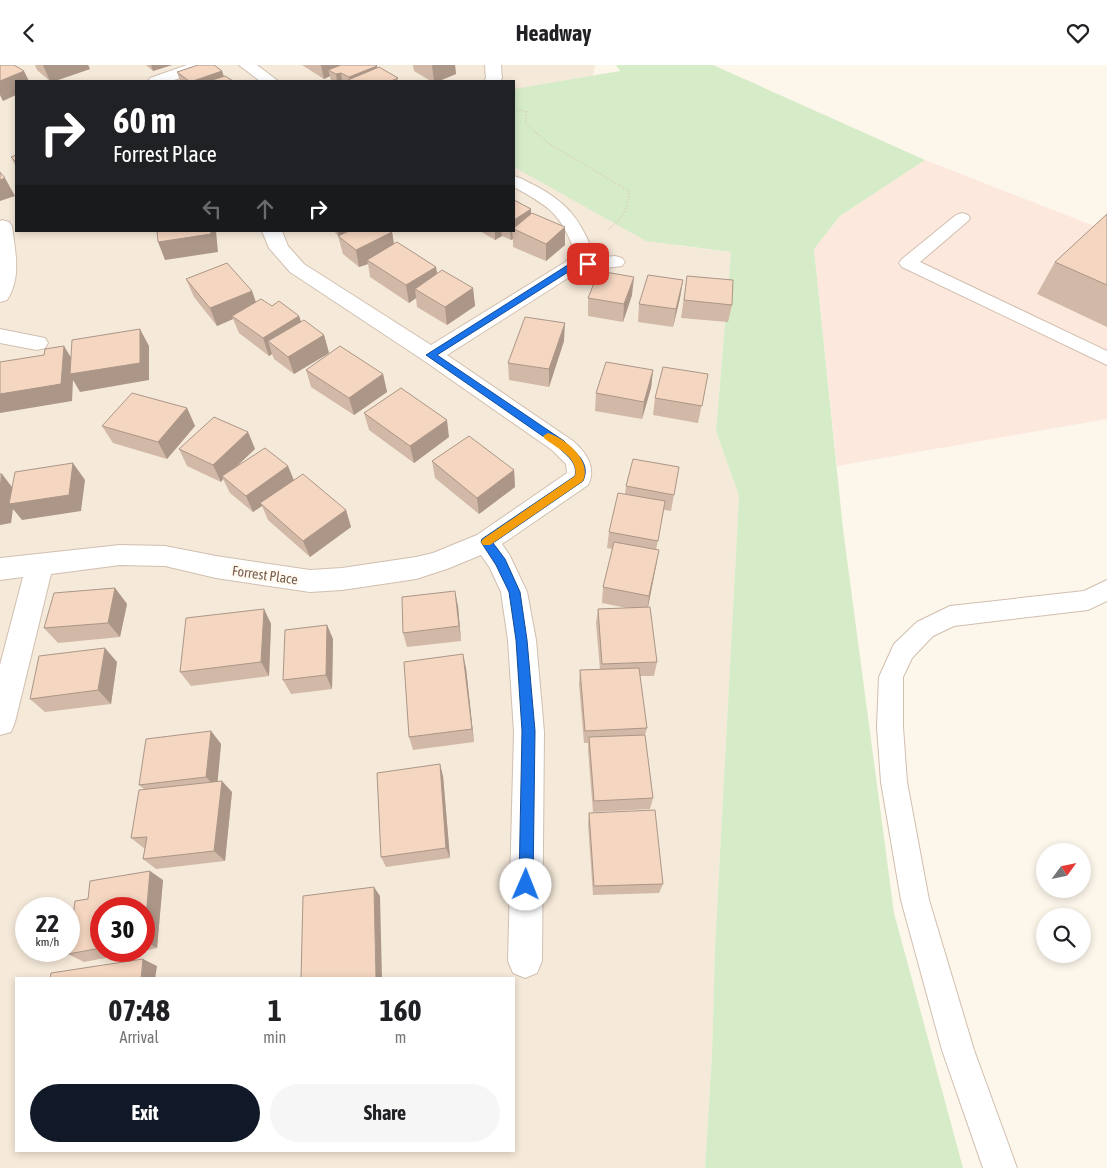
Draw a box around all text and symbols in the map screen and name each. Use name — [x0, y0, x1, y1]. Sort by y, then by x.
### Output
icon: back — [15, 19, 43, 47]
icon: heart — [1064, 19, 1092, 47]
text: Headway — [516, 20, 591, 46]
icon: right — [30, 100, 95, 165]
text: 60 m — [113, 100, 176, 140]
text: Forrest Place — [113, 141, 217, 167]
icon: left — [198, 195, 226, 223]
icon: ahead — [251, 195, 279, 223]
icon: right — [304, 195, 332, 223]
pin — [567, 243, 609, 285]
icon: arrive — [574, 250, 602, 278]
street label: Forrest Place — [231, 562, 299, 588]
north arrow — [1036, 843, 1091, 897]
map controls — [1036, 843, 1091, 963]
position arrow — [499, 858, 551, 910]
speed limit sign: 30 — [90, 897, 155, 962]
button: search — [1036, 908, 1091, 963]
text: 22 — [36, 909, 59, 937]
text: km/h — [36, 935, 59, 949]
text: 07:48 — [108, 993, 170, 1027]
text: 1 — [268, 993, 282, 1027]
text: 160 — [379, 993, 422, 1027]
text: Arrival — [120, 1028, 159, 1046]
text: min — [263, 1028, 286, 1046]
text: m — [395, 1028, 406, 1046]
button: Exit — [30, 1084, 260, 1142]
button: Share — [270, 1084, 500, 1142]

